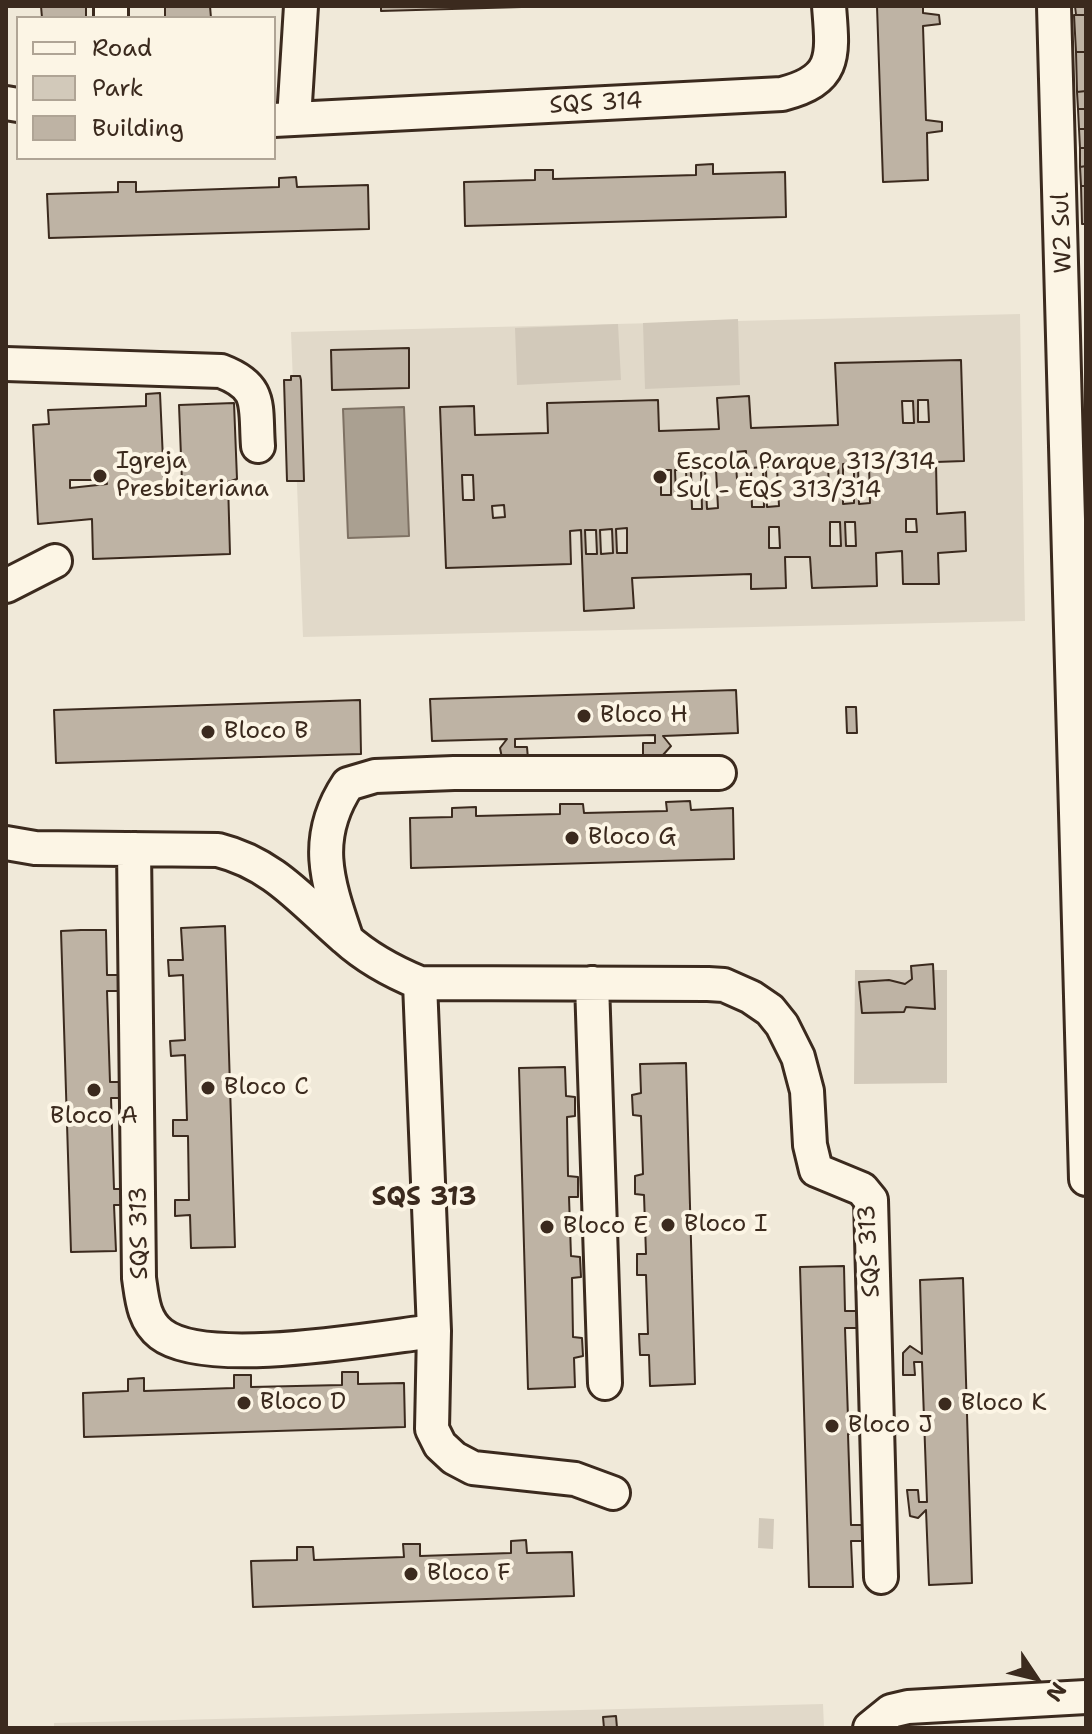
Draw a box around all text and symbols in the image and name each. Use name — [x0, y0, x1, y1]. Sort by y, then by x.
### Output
legend — [16, 16, 276, 160]
text: Road — [92, 32, 152, 64]
text: Park — [92, 72, 144, 104]
street label: SQS 314 — [549, 87, 643, 121]
text: Building — [92, 112, 184, 144]
street label: W2 Sul — [1047, 192, 1079, 274]
place label: Igreja Presbiteriana — [116, 448, 269, 504]
place label: Escola Parque 313/314 Sul - EQS 313/314 — [676, 449, 935, 505]
marker: Igreja Presbiteriana — [91, 467, 109, 485]
marker: Escola Parque 313/314 Sul - EQS 313/314 — [651, 468, 669, 486]
place label: Bloco H — [600, 702, 688, 730]
marker: Bloco H — [575, 707, 593, 725]
place label: Bloco B — [224, 718, 309, 746]
marker: Bloco B — [199, 723, 217, 741]
place label: Bloco G — [588, 824, 676, 852]
marker: Bloco G — [563, 829, 581, 847]
place label: Bloco C — [224, 1074, 309, 1102]
marker: Bloco C — [199, 1079, 217, 1097]
marker: Bloco A — [85, 1081, 103, 1099]
place label: Bloco A — [50, 1103, 138, 1131]
district label: SQS 313 — [372, 1182, 476, 1214]
street label: SQS 313 — [125, 1186, 155, 1280]
street label: SQS 313 — [853, 1204, 887, 1298]
place label: Bloco I — [684, 1211, 768, 1239]
place label: Bloco E — [563, 1213, 648, 1241]
marker: Bloco I — [659, 1216, 677, 1234]
marker: Bloco E — [538, 1218, 556, 1236]
place label: Bloco D — [260, 1389, 346, 1417]
place label: Bloco K — [961, 1390, 1047, 1418]
marker: Bloco D — [235, 1394, 253, 1412]
marker: Bloco K — [936, 1395, 954, 1413]
place label: Bloco J — [848, 1412, 933, 1440]
marker: Bloco J — [823, 1417, 841, 1435]
place label: Bloco F — [427, 1560, 511, 1588]
marker: Bloco F — [402, 1565, 420, 1583]
north arrow — [996, 1638, 1076, 1718]
text: N — [1039, 1677, 1073, 1708]

